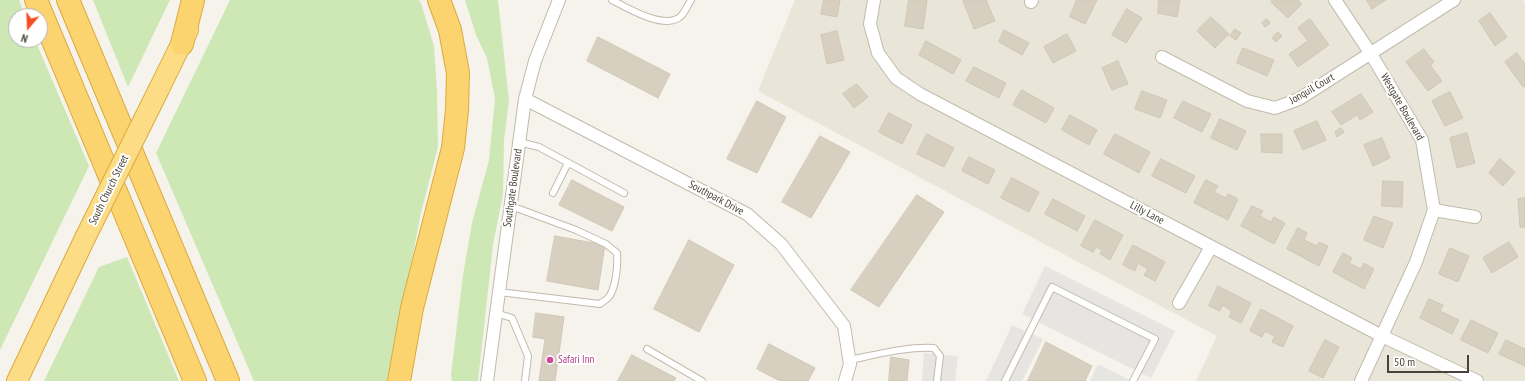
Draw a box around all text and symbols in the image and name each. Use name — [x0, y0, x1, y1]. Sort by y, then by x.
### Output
north arrow — [8, 8, 48, 48]
text: N — [19, 31, 30, 46]
street label: Jonquil Court — [1287, 71, 1337, 107]
street label: Westgate Boulevard — [1377, 71, 1427, 143]
street label: Southgate Boulevard — [501, 148, 525, 228]
street label: South Church Street — [86, 153, 132, 227]
street label: Southpark Drive — [686, 178, 746, 218]
street label: Lilly Lane — [1128, 199, 1166, 227]
scale bar — [1389, 347, 1471, 373]
place label: Safari Inn — [558, 353, 594, 367]
text: 50 m — [1394, 354, 1415, 369]
marker: Safari Inn — [545, 355, 555, 365]

